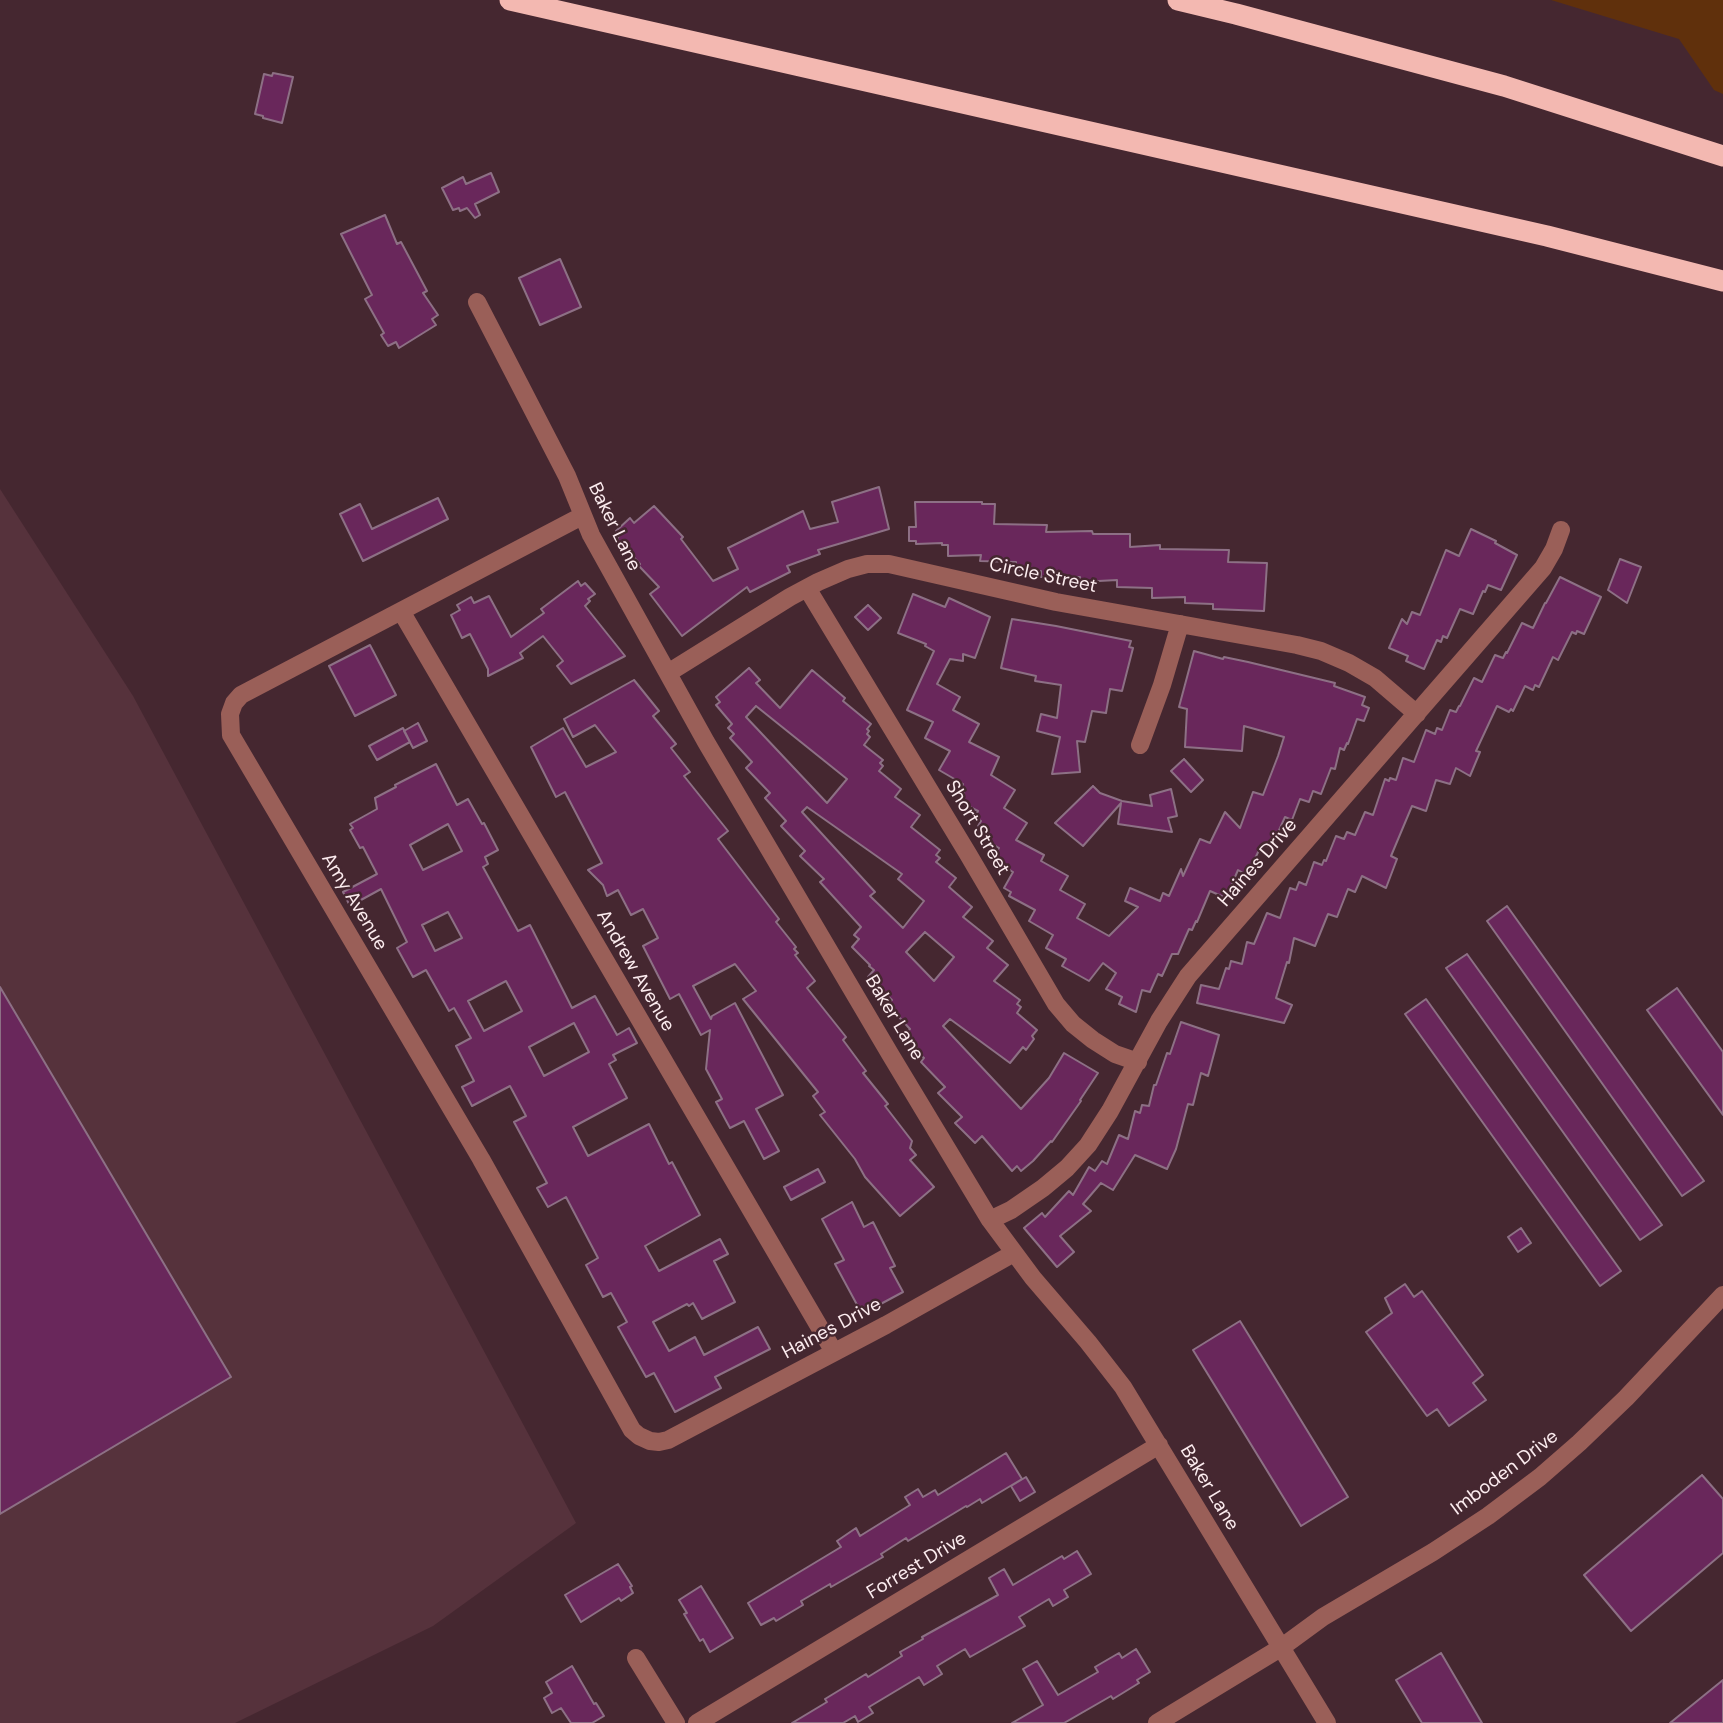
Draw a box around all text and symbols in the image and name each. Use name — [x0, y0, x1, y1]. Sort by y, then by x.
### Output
street label: Baker Lane — [583, 479, 645, 575]
street label: Circle Street — [987, 553, 1099, 599]
street label: Short Street — [940, 776, 1014, 880]
street label: Haines Drive — [1214, 814, 1302, 912]
street label: Amy Avenue — [316, 849, 392, 955]
street label: Andrew Avenue — [591, 906, 679, 1036]
street label: Baker Lane — [860, 971, 928, 1065]
street label: Haines Drive — [778, 1293, 886, 1365]
street label: Imboden Drive — [1447, 1425, 1563, 1521]
street label: Baker Lane — [1175, 1441, 1243, 1535]
street label: Forrest Drive — [863, 1527, 971, 1605]

